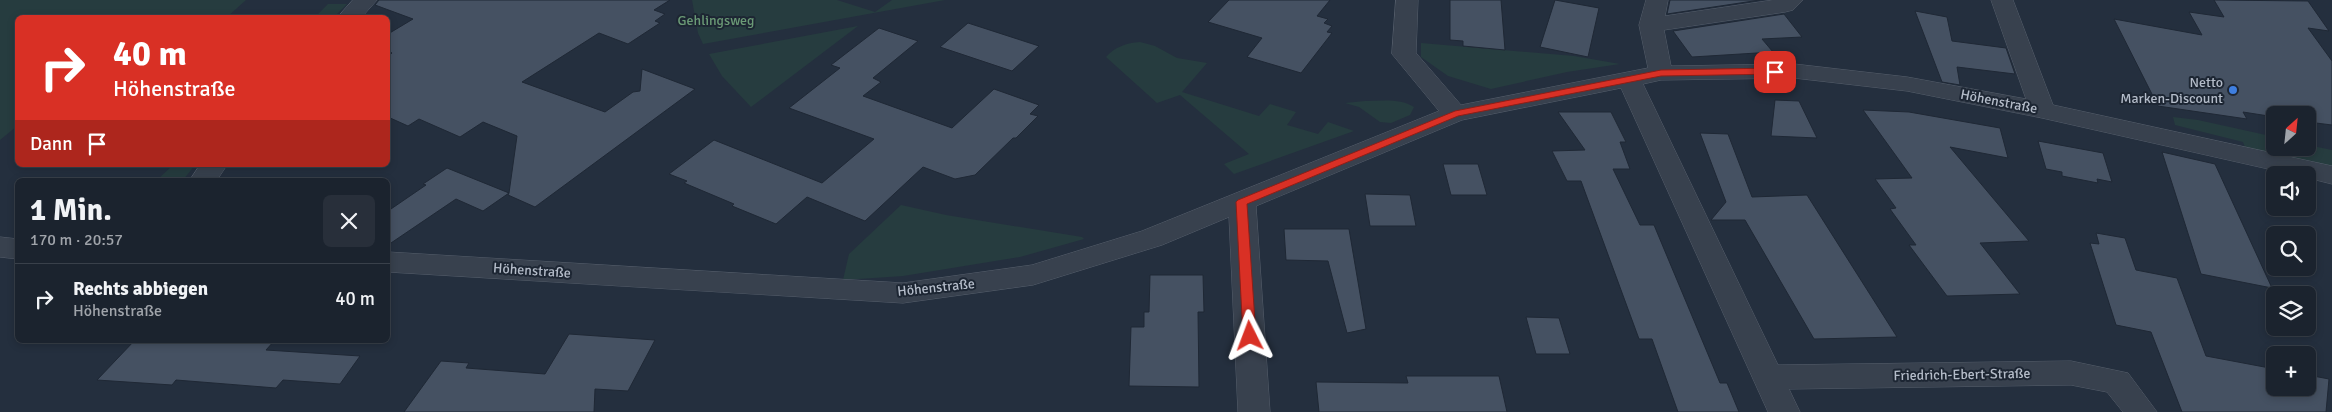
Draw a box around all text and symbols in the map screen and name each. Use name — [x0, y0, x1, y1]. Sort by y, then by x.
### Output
park label: Gehlingsweg — [678, 12, 754, 29]
text: 40 m — [113, 32, 187, 75]
icon: right — [30, 35, 95, 100]
pin — [1754, 51, 1796, 93]
icon: arrive — [1761, 58, 1789, 86]
place label: Netto Marken-Discount — [2120, 74, 2223, 107]
text: Höhenstraße — [113, 75, 236, 102]
marker: Netto Marken-Discount — [2227, 84, 2239, 96]
street label: Höhenstraße — [1959, 86, 2039, 117]
north arrow — [2266, 106, 2316, 156]
map controls — [2266, 106, 2316, 396]
icon: arrive — [83, 130, 111, 158]
text: Dann — [30, 132, 73, 156]
button: sound — [2266, 166, 2316, 216]
text: 1 Min. — [30, 192, 112, 229]
button: close — [323, 195, 375, 247]
button: search — [2266, 226, 2316, 276]
text: 170 m · 20:57 — [30, 230, 123, 250]
street label: Höhenstraße — [492, 259, 571, 282]
street label: Höhenstraße — [896, 275, 976, 300]
text: Rechts abbiegen — [73, 277, 208, 301]
icon: right — [30, 285, 58, 313]
button: layers — [2266, 286, 2316, 336]
text: 40 m — [335, 287, 375, 311]
text: Höhenstraße — [73, 301, 162, 321]
position arrow — [1223, 309, 1275, 361]
button: + — [2266, 346, 2316, 396]
street label: Friedrich-Ebert-Straße — [1893, 365, 2031, 384]

